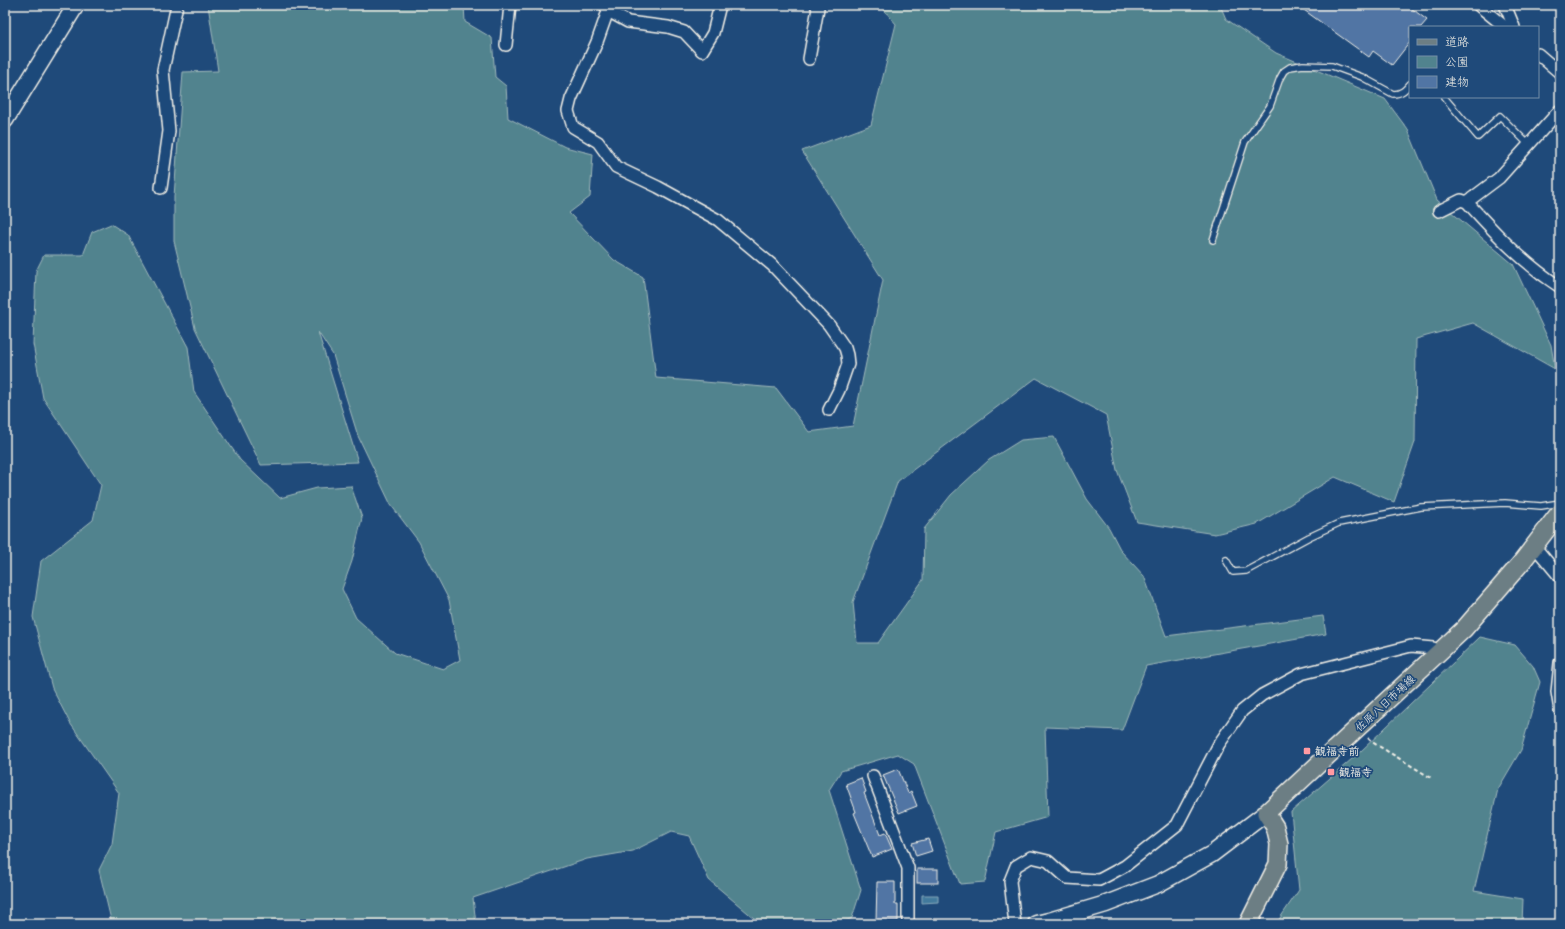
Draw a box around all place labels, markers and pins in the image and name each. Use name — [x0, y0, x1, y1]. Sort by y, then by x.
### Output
place label: 観福寺前 — [1315, 744, 1359, 758]
marker: 観福寺前 — [1302, 746, 1312, 756]
place label: 観福寺 — [1339, 765, 1372, 779]
marker: 観福寺 — [1326, 767, 1336, 777]

